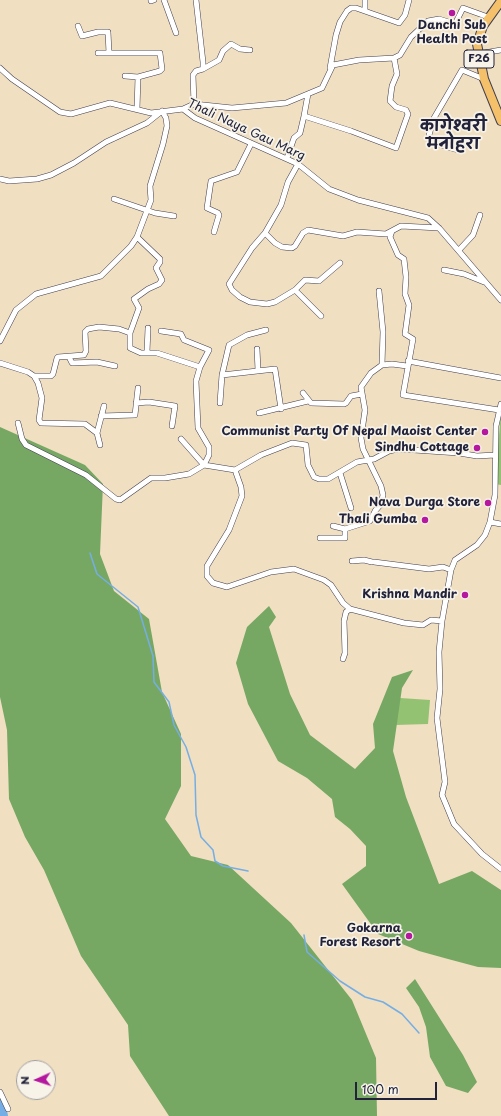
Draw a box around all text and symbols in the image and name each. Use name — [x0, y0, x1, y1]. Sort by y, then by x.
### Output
marker: Danchi Sub Health Post — [447, 8, 457, 18]
place label: Danchi Sub Health Post — [416, 19, 488, 47]
road number: F26 — [464, 50, 494, 68]
street label: Thali Naya Gau Marg — [185, 96, 307, 164]
district label: कागेश्वरी मनोहरा — [420, 117, 486, 155]
place label: Communist Party Of Nepal Maoist Center — [221, 425, 477, 439]
marker: Communist Party Of Nepal Maoist Center — [480, 427, 490, 437]
place label: Sindhu Cottage — [375, 441, 469, 455]
marker: Sindhu Cottage — [472, 443, 482, 453]
place label: Nava Durga Store — [369, 496, 480, 510]
marker: Nava Durga Store — [483, 498, 493, 508]
place label: Thali Gumba — [339, 513, 417, 527]
marker: Thali Gumba — [420, 515, 430, 525]
place label: Krishna Mandir — [362, 588, 457, 602]
marker: Krishna Mandir — [460, 590, 470, 600]
place label: Gokarna Forest Resort — [320, 922, 401, 950]
marker: Gokarna Forest Resort — [404, 931, 414, 941]
north arrow — [16, 1060, 56, 1100]
scale bar — [357, 1074, 439, 1100]
text: N — [16, 1076, 33, 1085]
text: 100 m — [362, 1080, 399, 1098]

